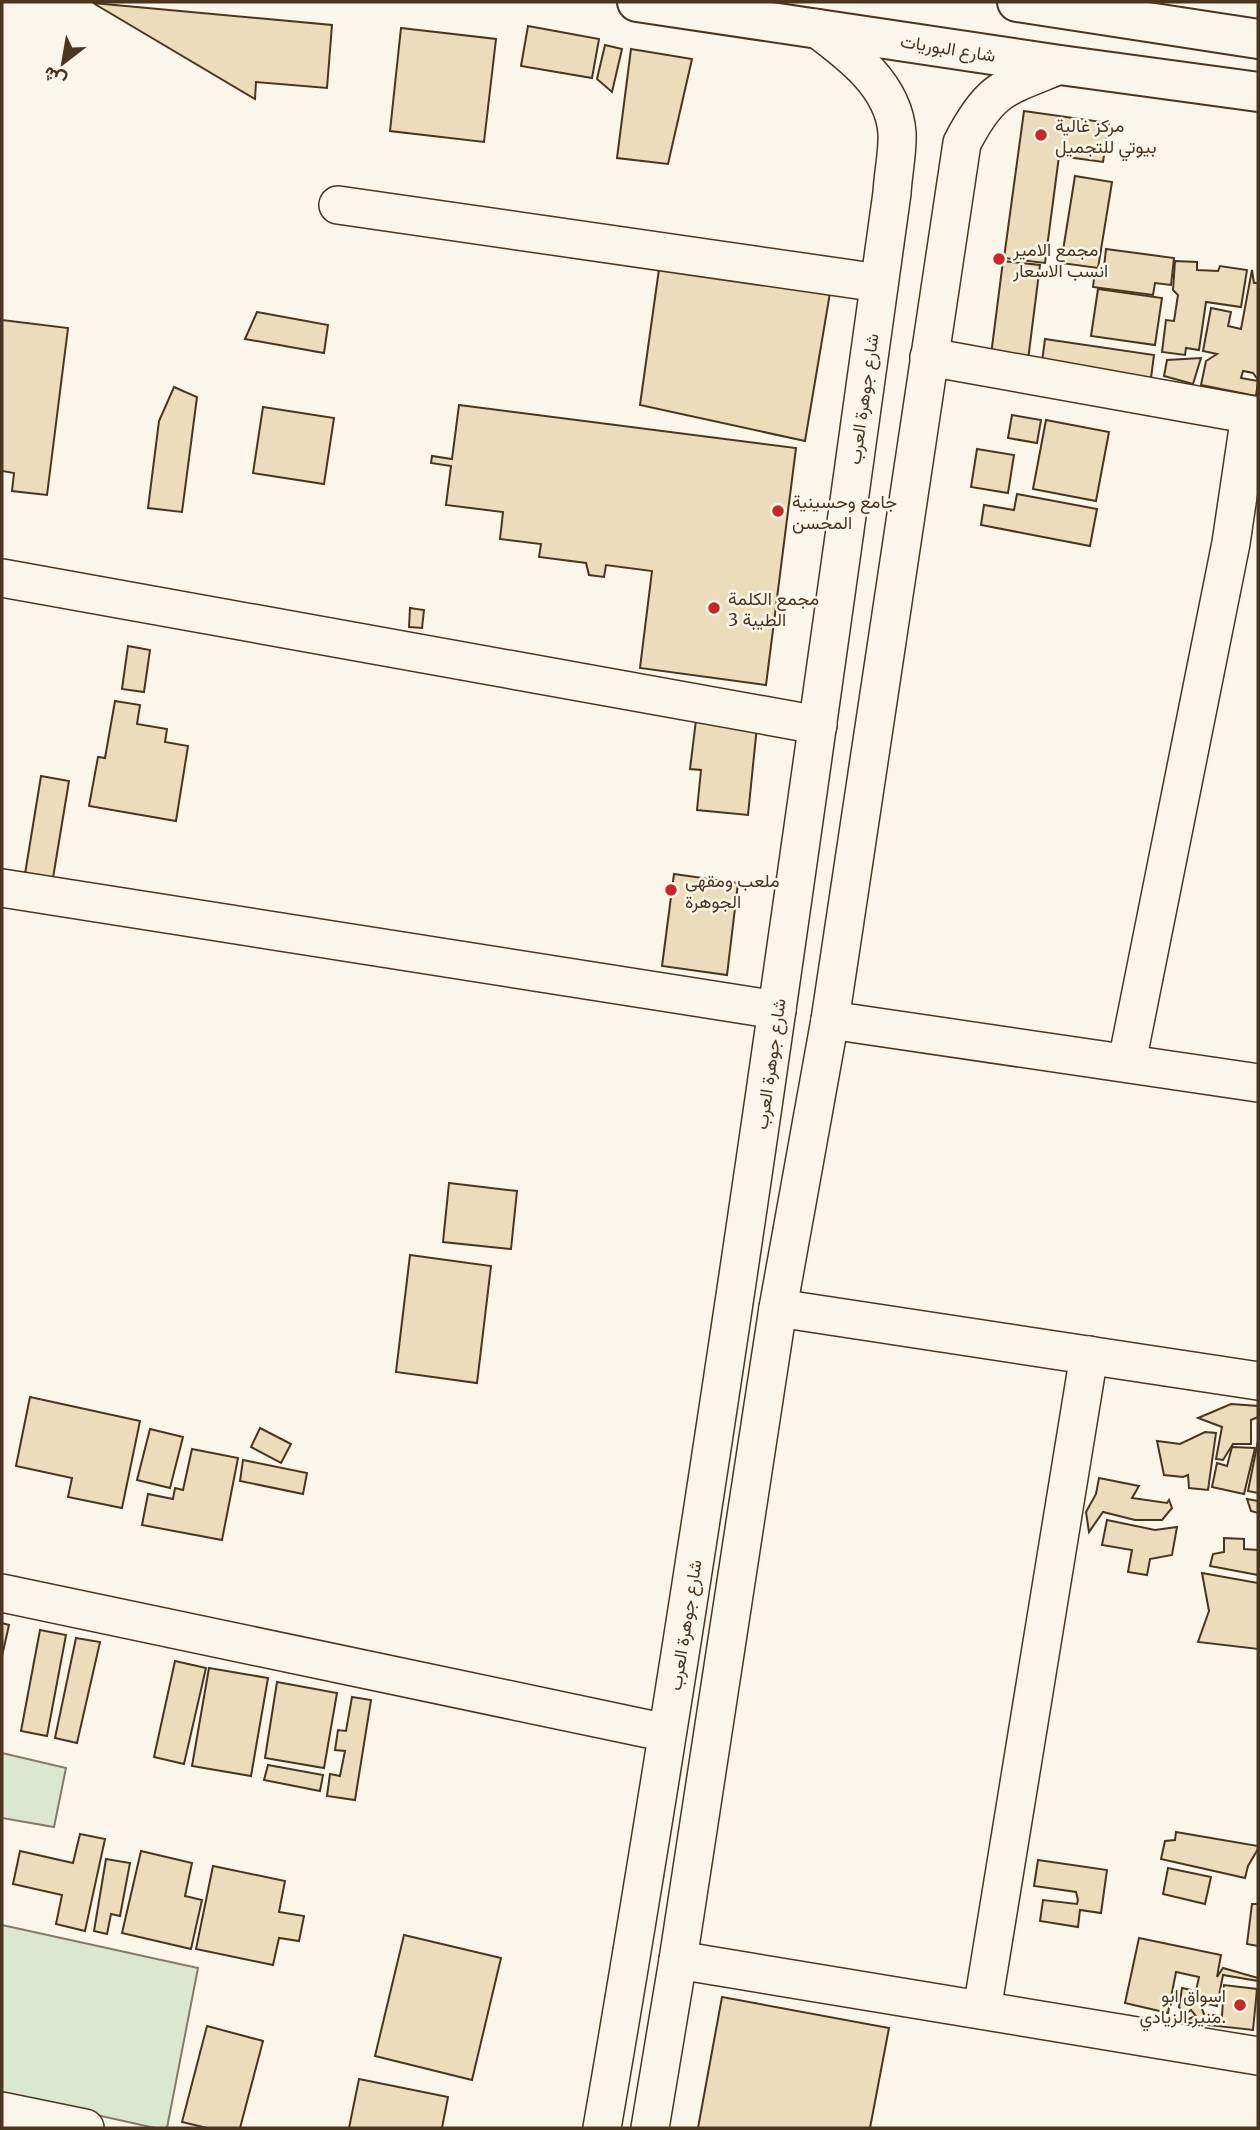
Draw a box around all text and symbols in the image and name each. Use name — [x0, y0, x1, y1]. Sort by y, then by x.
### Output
north arrow — [28, 28, 98, 98]
street label: شارع البوريات — [898, 29, 997, 68]
text: ش — [38, 61, 70, 94]
place label: مركز غالية بيوتي للتجميل — [1055, 114, 1156, 162]
marker: مركز غالية بيوتي للتجميل — [1033, 127, 1049, 143]
place label: مجمع الامير انسب الاسعار — [1012, 238, 1108, 282]
marker: مجمع الامير انسب الاسعار — [991, 251, 1007, 267]
street label: شارع جوهرة العرب — [842, 332, 885, 466]
place label: جامع وحسينية المحسن — [792, 490, 897, 534]
marker: جامع وحسينية المحسن — [770, 503, 786, 519]
place label: مجمع الكلمة الطيبة 3 — [728, 587, 819, 631]
marker: مجمع الكلمة الطيبة 3 — [706, 600, 722, 616]
place label: ملعب ومقهى الجوهرة — [685, 869, 780, 913]
marker: ملعب ومقهى الجوهرة — [663, 882, 679, 898]
street label: شارع جوهرة العرب — [749, 997, 792, 1131]
street label: شارع جوهرة العرب — [663, 1558, 708, 1692]
place label: اسواق ابو منير الزيادي. — [1139, 1984, 1226, 2032]
marker: اسواق ابو منير الزيادي. — [1232, 1997, 1248, 2013]

